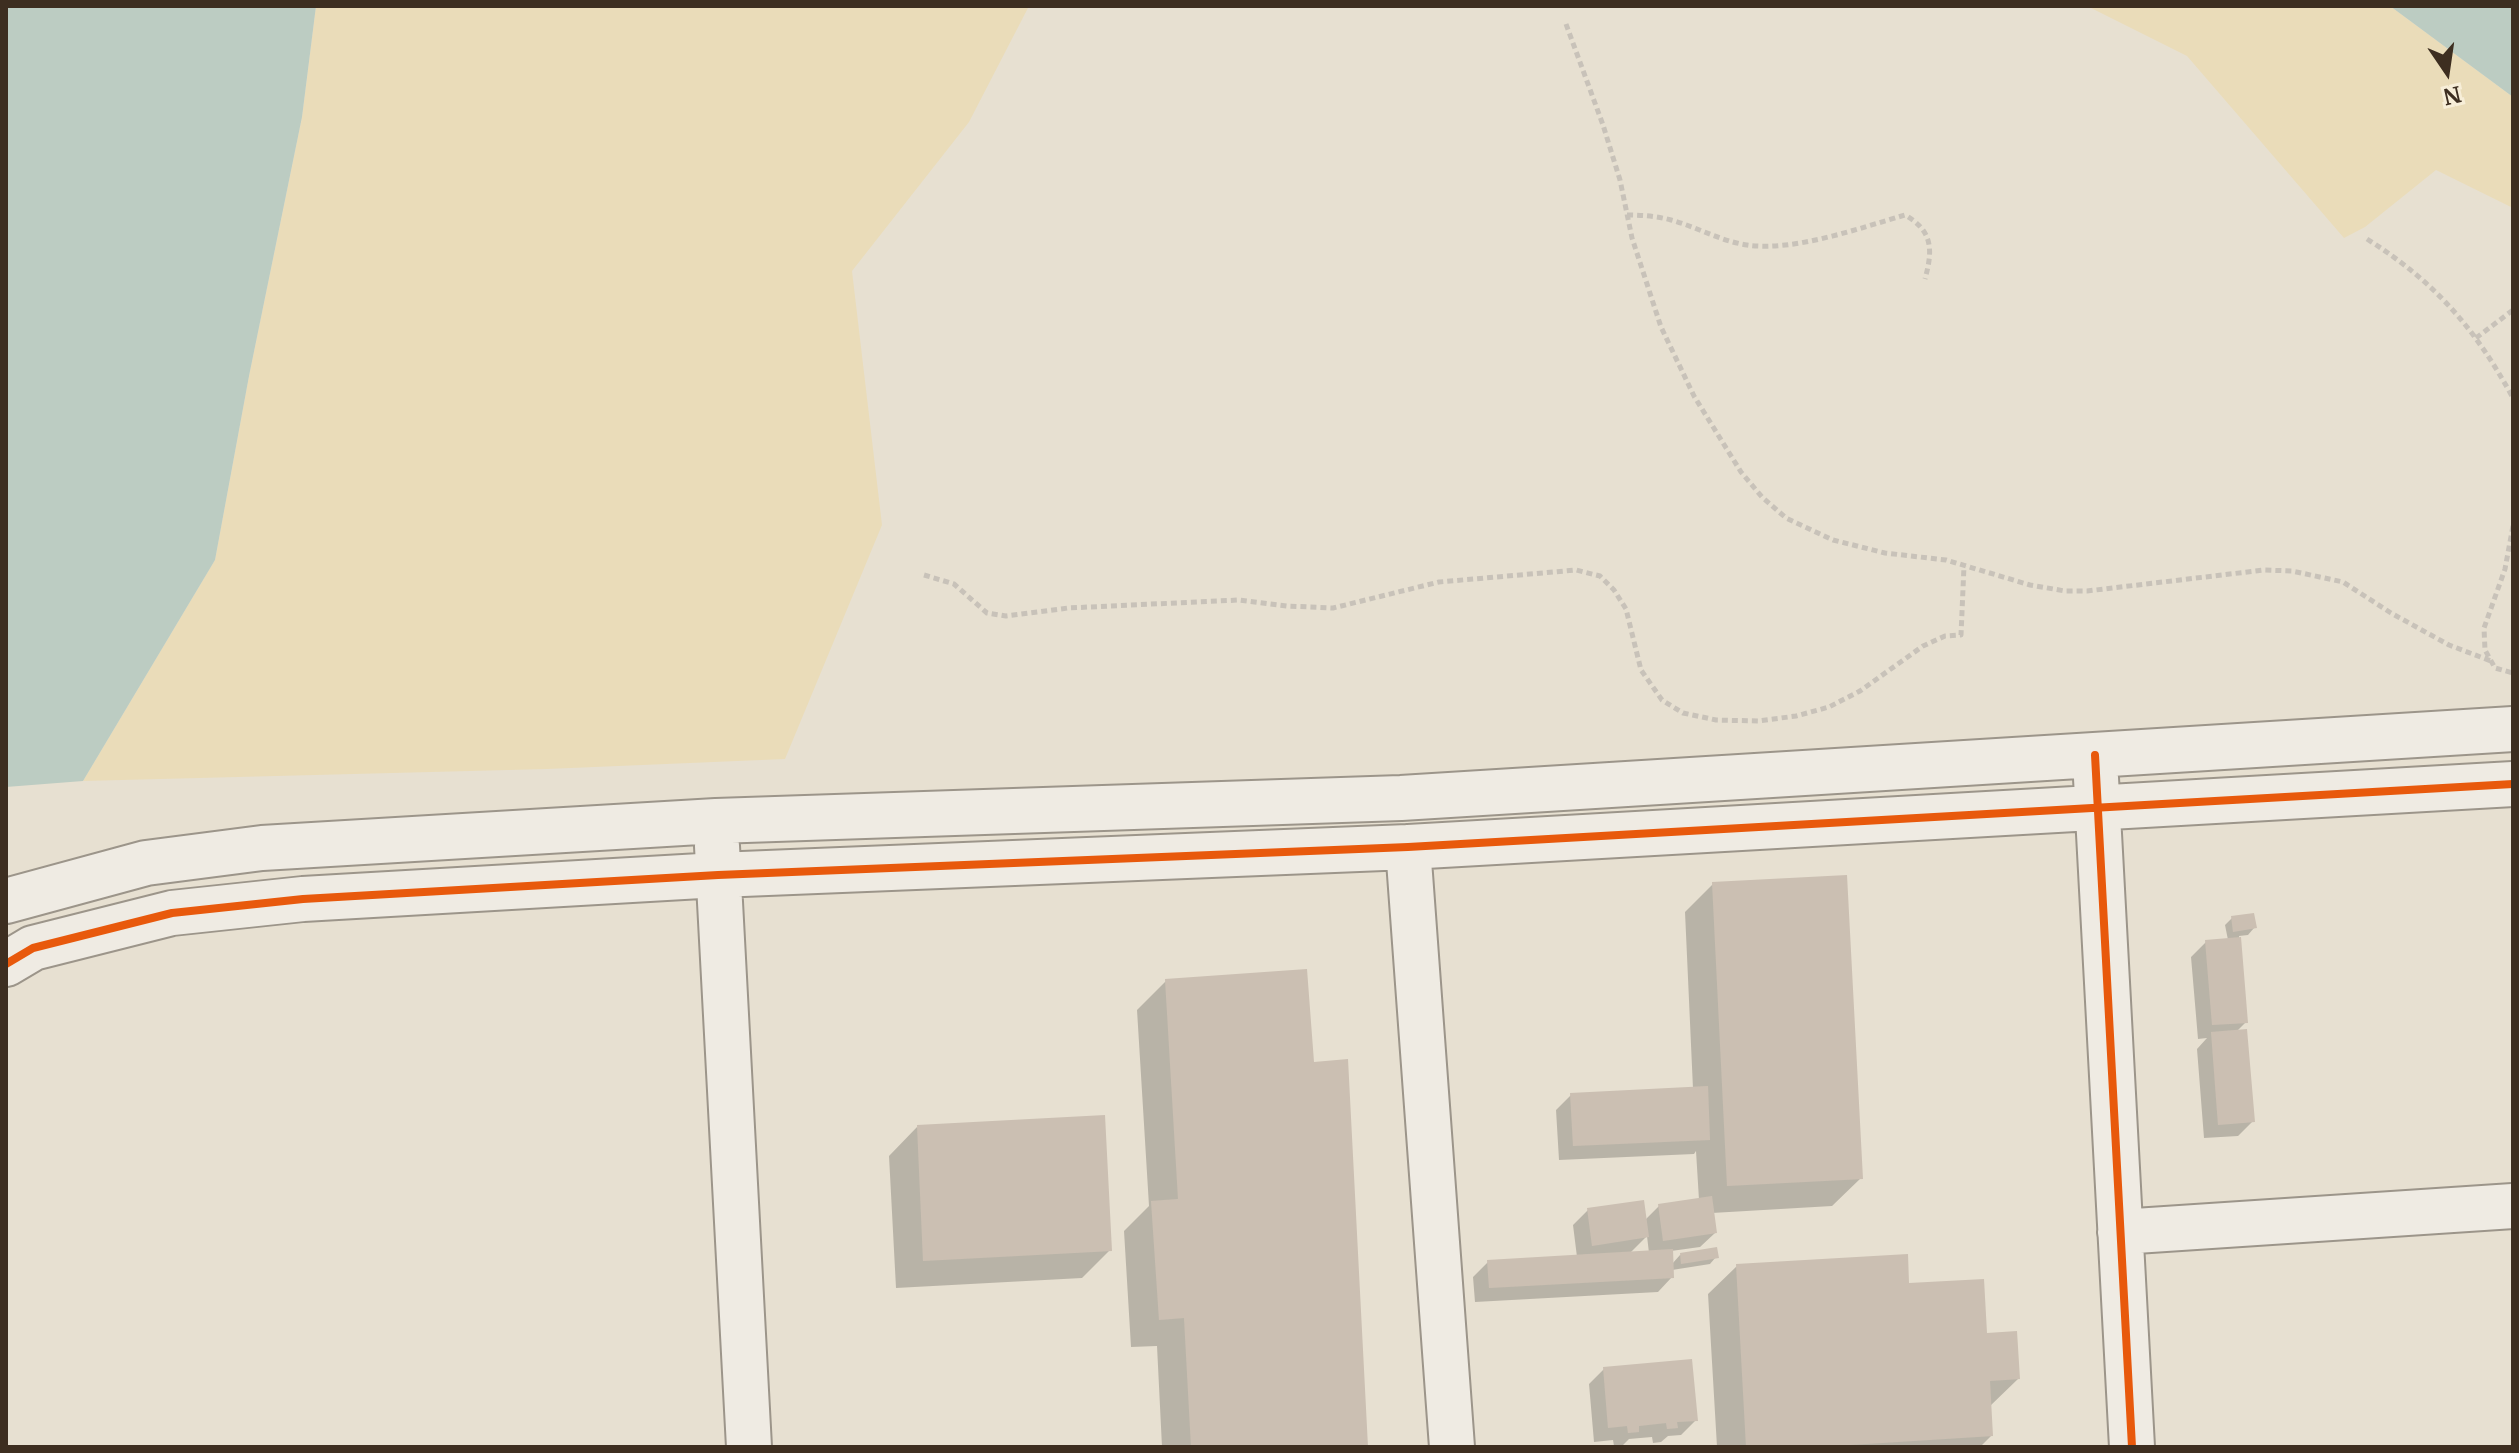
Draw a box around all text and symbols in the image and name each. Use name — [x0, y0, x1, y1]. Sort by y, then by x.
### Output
north arrow — [2407, 32, 2487, 112]
text: N — [2441, 80, 2464, 111]

